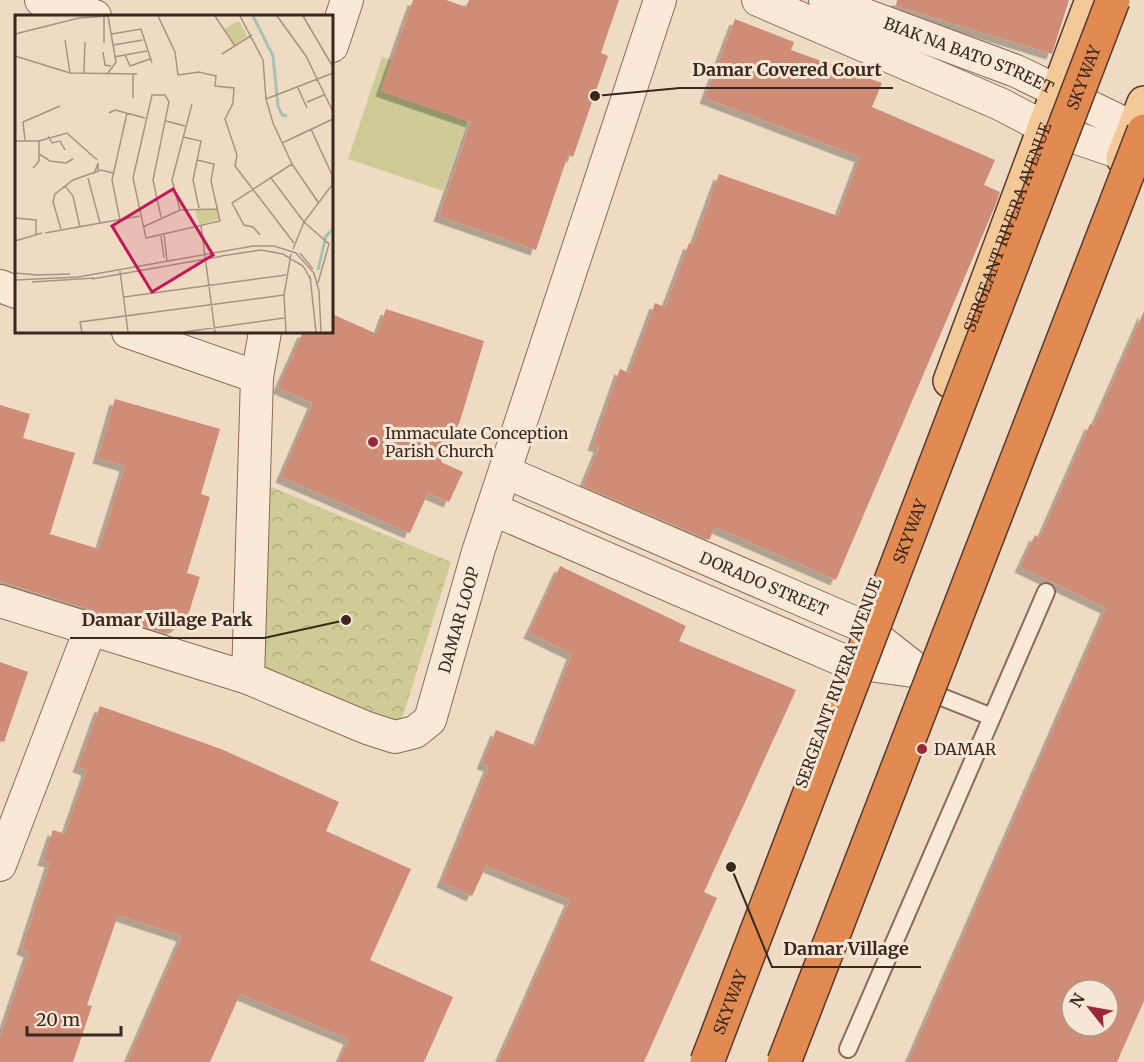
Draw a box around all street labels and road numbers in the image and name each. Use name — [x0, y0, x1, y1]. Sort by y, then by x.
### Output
street label: BIAK NA BATO STREET — [881, 13, 1057, 98]
street label: SKYWAY — [1062, 42, 1105, 113]
street label: SERGEANT RIVERA AVENUE — [959, 119, 1056, 335]
street label: SKYWAY — [888, 496, 931, 567]
street label: DORADO STREET — [697, 547, 831, 620]
street label: DAMAR LOOP — [434, 565, 483, 675]
street label: SERGEANT RIVERA AVENUE — [791, 574, 886, 791]
street label: SKYWAY — [708, 966, 752, 1037]

